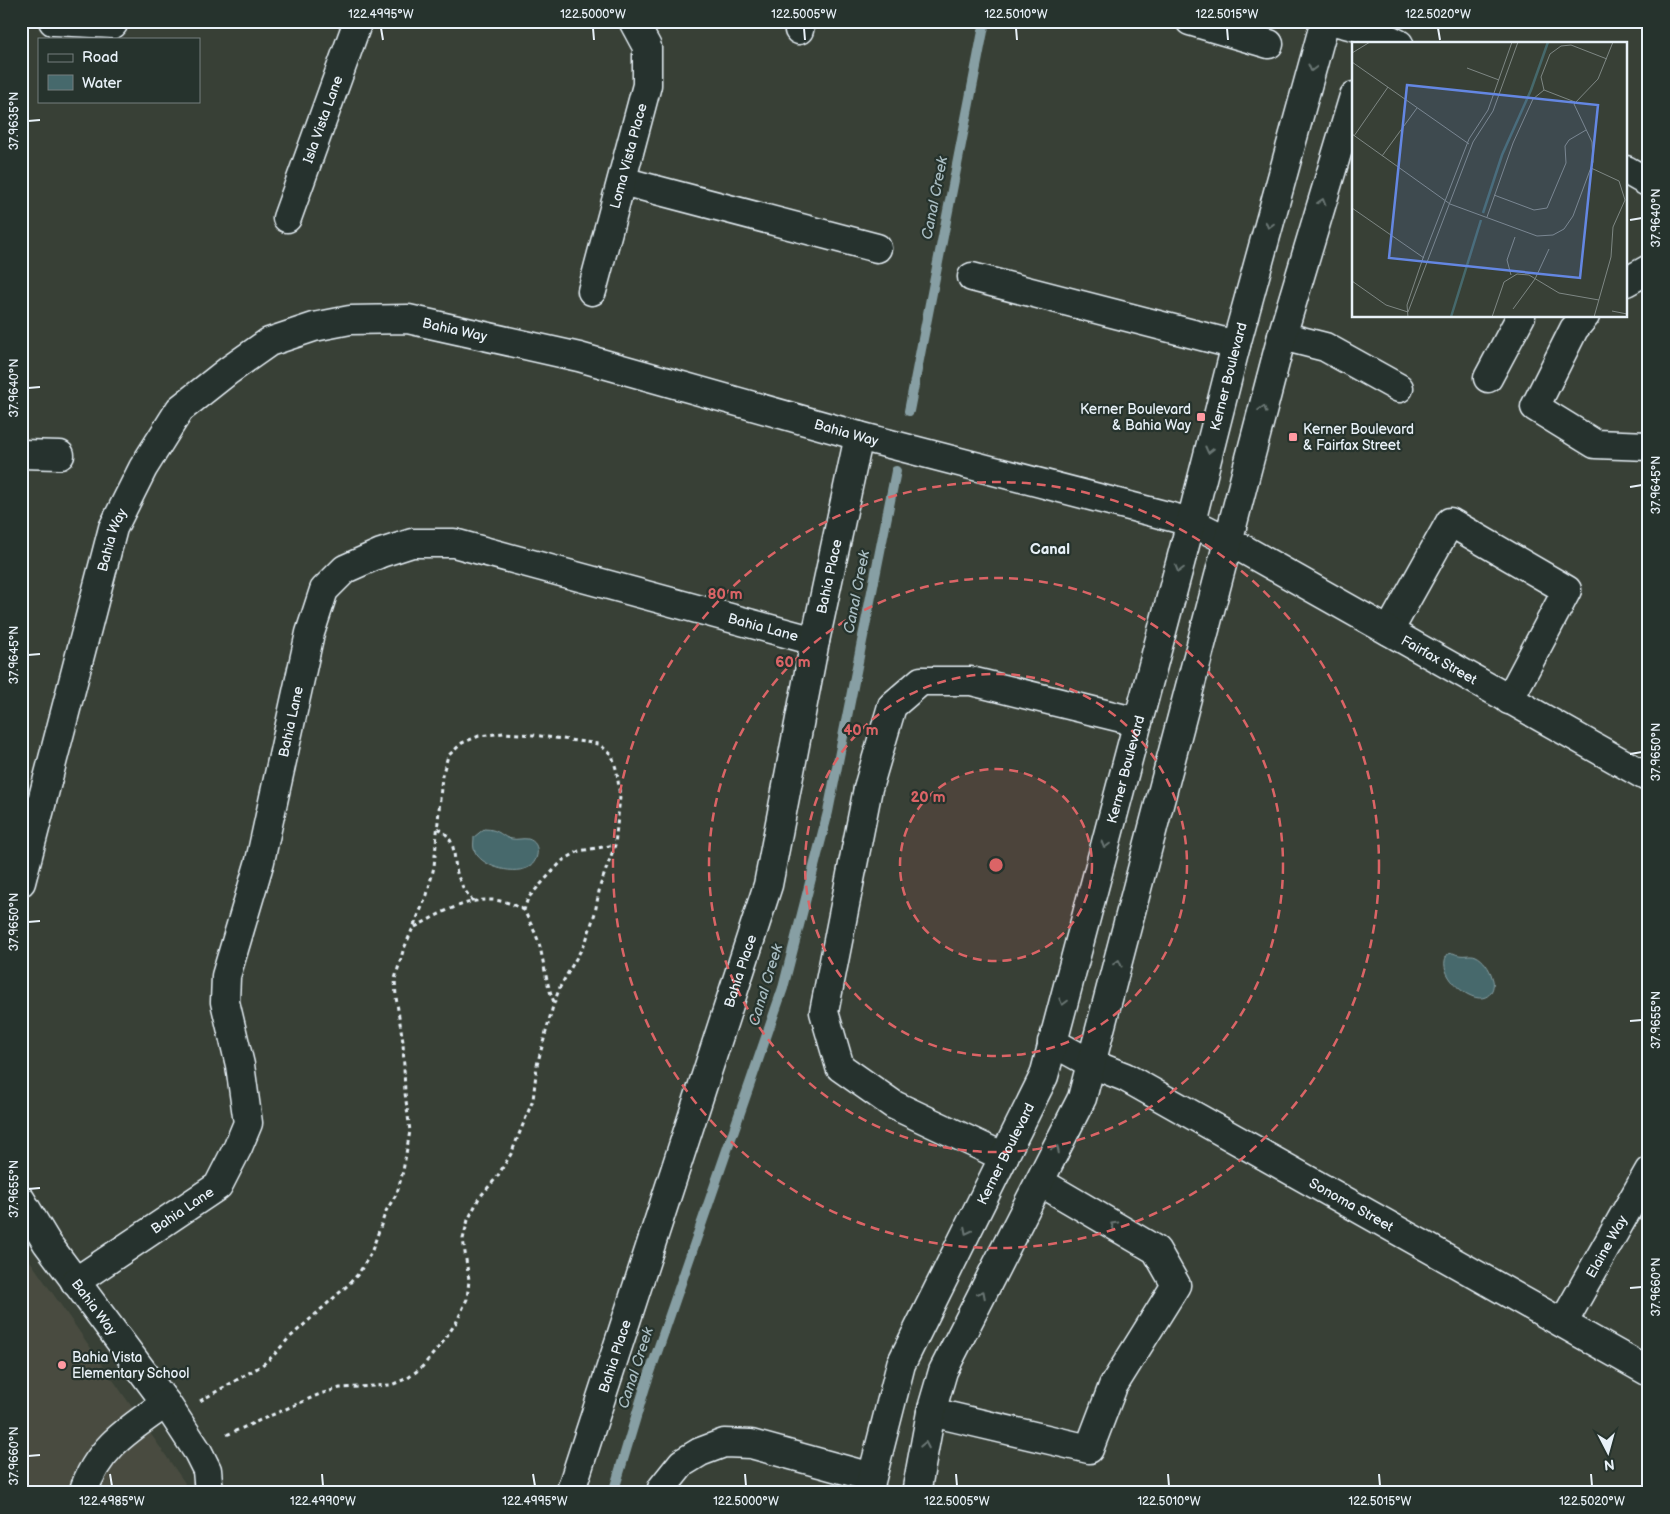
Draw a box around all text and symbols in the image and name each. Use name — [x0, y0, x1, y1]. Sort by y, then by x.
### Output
text: 122.4995°W — [348, 7, 414, 22]
text: 122.5000°W — [560, 7, 626, 22]
text: 122.5005°W — [771, 7, 837, 22]
text: 122.5010°W — [984, 7, 1048, 22]
text: 122.5015°W — [1196, 7, 1259, 22]
text: 122.5020°W — [1405, 7, 1471, 22]
legend — [38, 38, 200, 102]
inset map — [1352, 42, 1628, 318]
text: Road — [82, 48, 118, 67]
one-way arrow — [1307, 64, 1317, 72]
street label: Isla Vista Lane — [299, 73, 346, 165]
text: Water — [82, 74, 122, 93]
text: 37.9635°N — [7, 92, 22, 150]
street label: Loma Vista Place — [606, 101, 650, 210]
water label: Canal Creek — [918, 154, 952, 241]
text: 37.9640°N — [1649, 189, 1664, 247]
one-way arrow — [1317, 199, 1327, 207]
one-way arrow — [1264, 220, 1274, 229]
street label: Bahia Way — [421, 314, 490, 345]
street label: Kerner Boulevard — [1206, 321, 1250, 432]
text: 37.9640°N — [7, 359, 22, 417]
place label: Kerner Boulevard & Bahia Way — [1080, 401, 1192, 434]
one-way arrow — [1257, 404, 1268, 413]
marker: Kerner Boulevard & Bahia Way — [1195, 411, 1207, 423]
street label: Bahia Way — [812, 415, 881, 449]
place label: Kerner Boulevard & Fairfax Street — [1303, 421, 1414, 454]
marker: Kerner Boulevard & Fairfax Street — [1287, 431, 1299, 443]
one-way arrow — [1205, 445, 1215, 453]
text: 37.9645°N — [1649, 456, 1664, 514]
street label: Bahia Way — [94, 505, 130, 573]
street label: Bahia Place — [813, 538, 845, 615]
district label: Canal — [1030, 540, 1070, 559]
water label: Canal Creek — [840, 548, 874, 635]
one-way arrow — [1174, 565, 1184, 573]
text: 80 m — [707, 585, 743, 604]
street label: Bahia Lane — [726, 609, 800, 645]
text: 37.9645°N — [7, 626, 22, 684]
street label: Fairfax Street — [1398, 631, 1481, 688]
text: 60 m — [775, 653, 811, 672]
street label: Bahia Lane — [275, 685, 307, 759]
street label: Kerner Boulevard — [1103, 713, 1148, 825]
text: 40 m — [843, 721, 879, 740]
text: 37.9650°N — [1649, 723, 1664, 781]
text: 20 m — [911, 788, 946, 807]
one-way arrow — [1100, 840, 1111, 849]
centre of rings — [987, 856, 1005, 874]
text: 37.9650°N — [7, 893, 22, 951]
street label: Bahia Place — [720, 932, 760, 1010]
water label: Canal Creek — [745, 941, 788, 1028]
one-way arrow — [1112, 958, 1123, 967]
text: 37.9655°N — [1649, 991, 1664, 1049]
one-way arrow — [1058, 997, 1069, 1006]
street label: Kerner Boulevard — [973, 1100, 1038, 1207]
one-way arrow — [1050, 1145, 1060, 1154]
text: 37.9655°N — [7, 1160, 22, 1218]
street label: Sonoma Street — [1306, 1174, 1397, 1235]
street label: Bahia Lane — [147, 1183, 217, 1237]
street label: Elaine Way — [1582, 1212, 1631, 1281]
one-way arrow — [1110, 1221, 1119, 1231]
one-way arrow — [963, 1226, 973, 1235]
text: 37.9660°N — [1649, 1258, 1664, 1316]
street label: Bahia Way — [68, 1275, 122, 1339]
one-way arrow — [976, 1290, 986, 1299]
street label: Bahia Place — [595, 1317, 634, 1395]
water label: Canal Creek — [614, 1324, 658, 1411]
place label: Bahia Vista Elementary School — [72, 1349, 190, 1382]
marker: Bahia Vista Elementary School — [56, 1359, 68, 1371]
north arrow — [1582, 1426, 1632, 1476]
text: 37.9660°N — [7, 1427, 22, 1485]
one-way arrow — [919, 1440, 930, 1449]
text: N — [1603, 1455, 1615, 1473]
text: 122.4985°W — [79, 1494, 145, 1509]
text: 122.4990°W — [290, 1494, 356, 1509]
text: 122.4995°W — [502, 1494, 568, 1509]
text: 122.5000°W — [713, 1494, 779, 1509]
text: 122.5005°W — [924, 1494, 990, 1509]
text: 122.5010°W — [1137, 1494, 1201, 1509]
text: 122.5015°W — [1349, 1494, 1412, 1509]
text: 122.5020°W — [1559, 1494, 1625, 1509]

